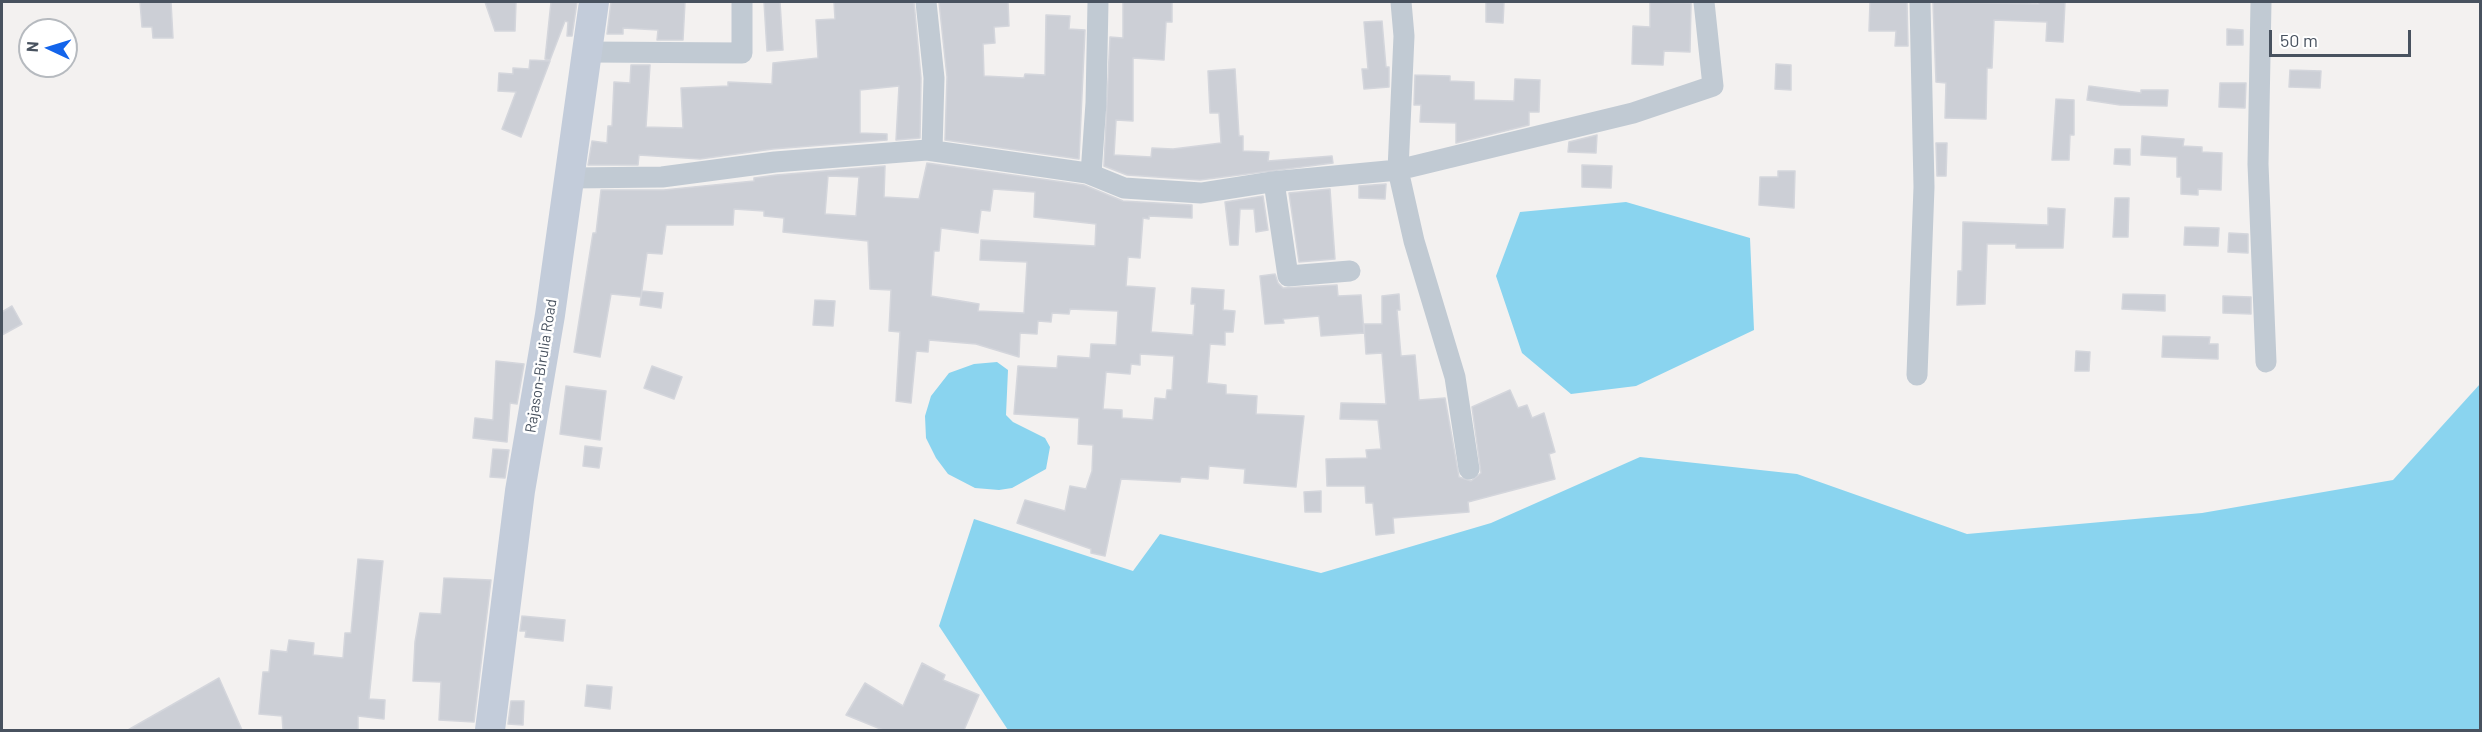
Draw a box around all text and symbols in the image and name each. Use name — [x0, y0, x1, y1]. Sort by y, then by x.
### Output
north arrow — [18, 18, 78, 78]
scale bar — [2272, 18, 2414, 56]
text: 50 m — [2280, 29, 2318, 51]
text: N — [22, 41, 41, 53]
street label: Rajason-Birulia Road — [522, 298, 560, 434]

